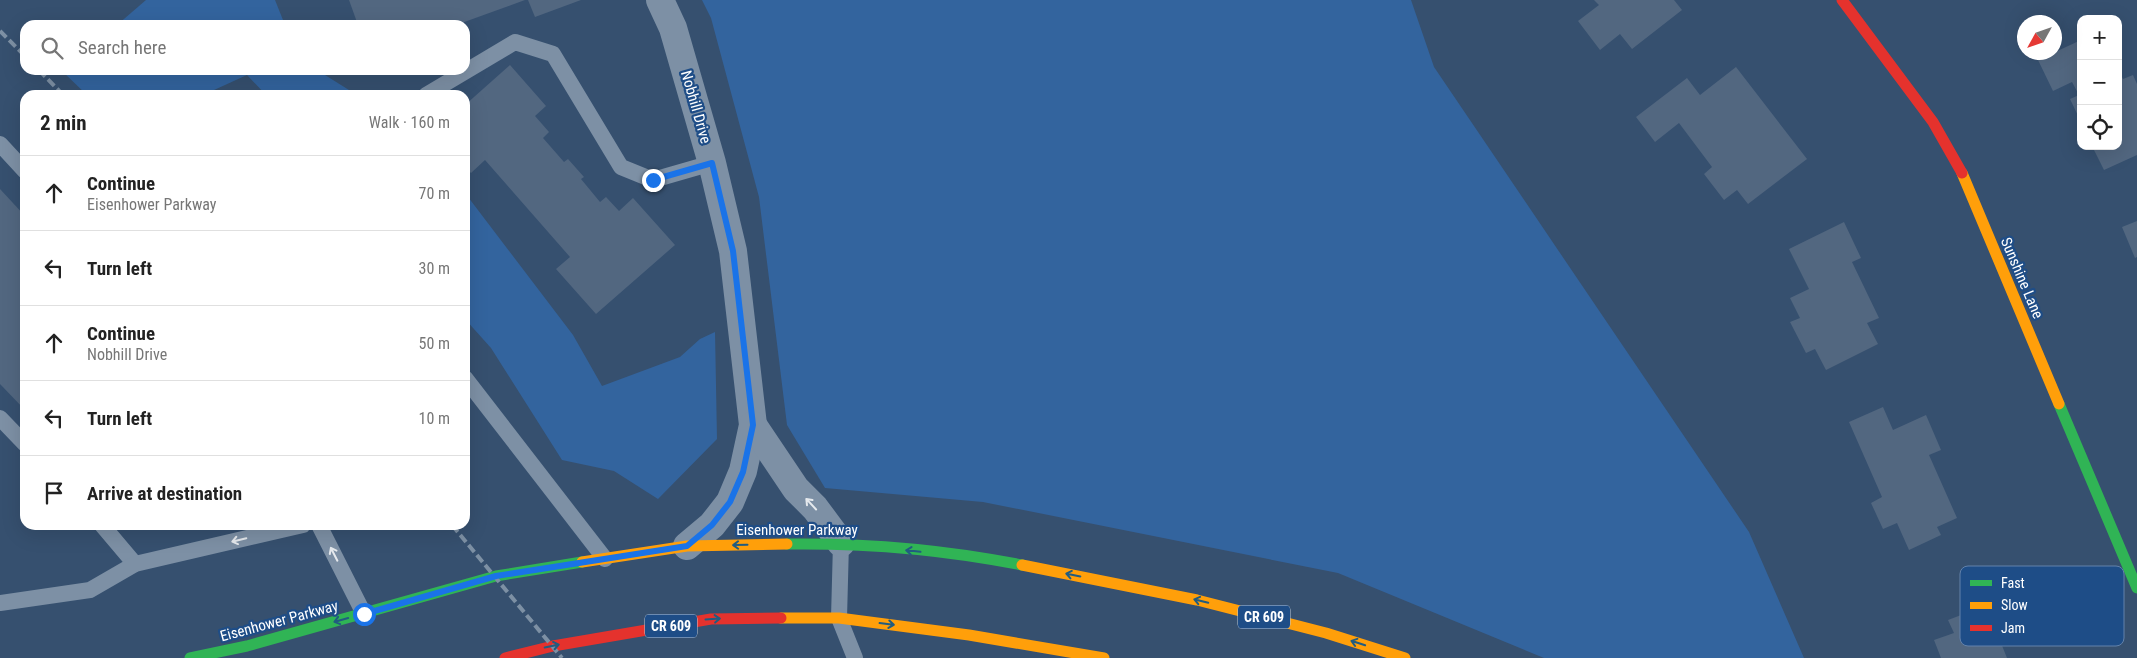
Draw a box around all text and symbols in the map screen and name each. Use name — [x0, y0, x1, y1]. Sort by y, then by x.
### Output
north arrow — [2017, 15, 2062, 60]
map controls — [2077, 15, 2122, 150]
button: + — [2077, 15, 2122, 60]
search box — [20, 20, 470, 75]
icon: search — [38, 34, 66, 62]
text: Search here — [78, 36, 166, 59]
button: − — [2077, 60, 2122, 105]
street label: Nobhill Drive — [677, 68, 715, 146]
button: locate — [2077, 105, 2122, 150]
text: 2 min — [40, 111, 87, 135]
text: Walk · 160 m — [369, 113, 450, 132]
route end — [642, 169, 665, 192]
text: Continue — [87, 172, 155, 195]
icon: ahead — [40, 179, 68, 207]
text: 70 m — [418, 184, 450, 203]
text: Eisenhower Parkway — [87, 195, 217, 214]
street label: Sunshine Lane — [1997, 235, 2047, 321]
icon: left — [40, 254, 68, 282]
text: Turn left — [87, 257, 152, 280]
text: 30 m — [418, 259, 450, 278]
text: Continue — [87, 322, 155, 345]
icon: ahead — [40, 329, 68, 357]
text: 50 m — [418, 334, 450, 353]
text: Nobhill Drive — [87, 345, 167, 364]
icon: left — [40, 404, 68, 432]
text: Turn left — [87, 407, 152, 430]
text: 10 m — [418, 409, 450, 428]
icon: arrive — [40, 479, 68, 507]
text: Arrive at destination — [87, 482, 242, 505]
one-way arrow — [805, 498, 817, 511]
street label: Eisenhower Parkway — [736, 521, 858, 539]
one-way arrow — [231, 536, 247, 545]
one-way arrow — [732, 540, 748, 550]
one-way arrow — [905, 546, 921, 556]
one-way arrow — [329, 547, 339, 562]
legend — [1960, 566, 2124, 646]
one-way arrow — [1066, 570, 1082, 580]
text: Fast — [2001, 575, 2025, 591]
one-way arrow — [1194, 596, 1210, 605]
street label: Eisenhower Parkway — [218, 597, 340, 645]
text: Slow — [2001, 597, 2028, 613]
route start — [353, 603, 376, 626]
road number: CR 609 — [1238, 606, 1290, 628]
road number: CR 609 — [645, 614, 697, 638]
one-way arrow — [704, 615, 720, 624]
one-way arrow — [333, 616, 349, 625]
one-way arrow — [879, 619, 895, 629]
text: Jam — [2001, 620, 2025, 636]
one-way arrow — [1351, 638, 1366, 647]
one-way arrow — [544, 641, 560, 651]

